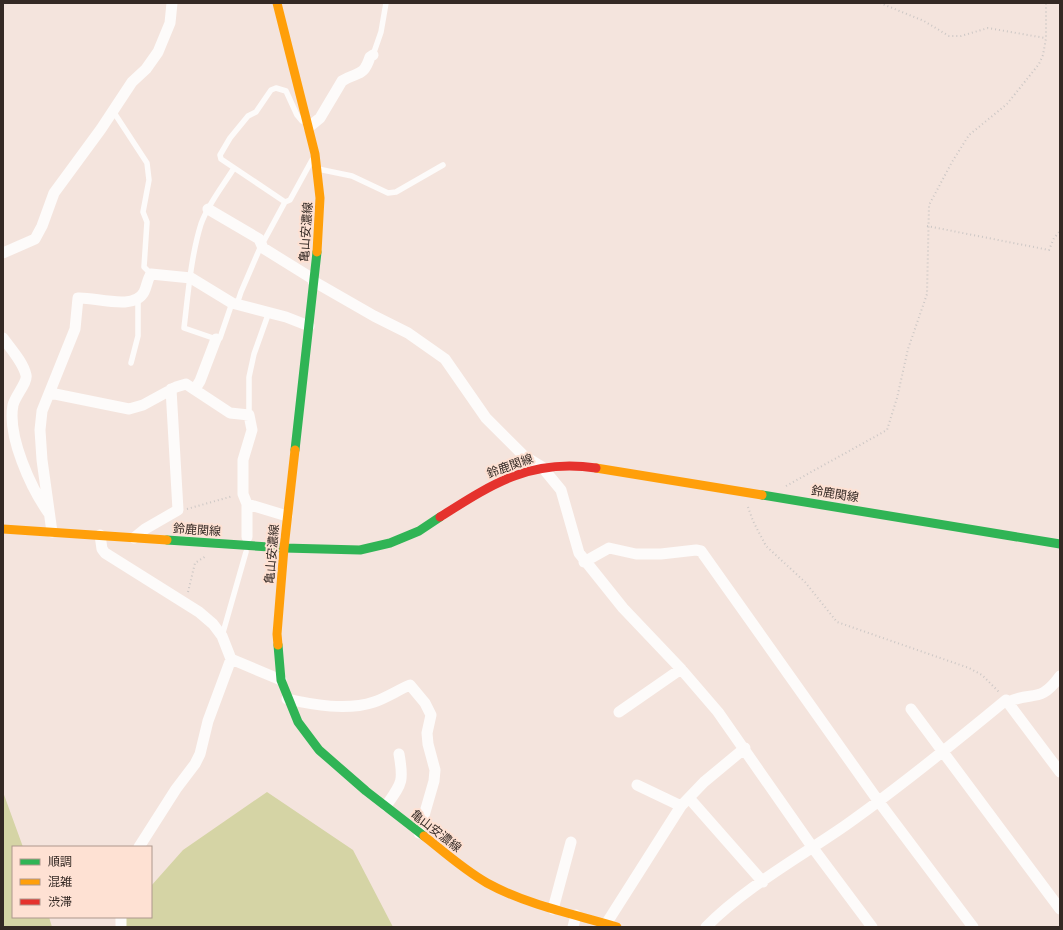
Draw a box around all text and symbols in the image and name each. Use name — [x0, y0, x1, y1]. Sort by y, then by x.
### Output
street label: 亀山安濃線 — [297, 202, 315, 262]
street label: 鈴鹿関線 — [485, 451, 535, 481]
street label: 鈴鹿関線 — [810, 483, 860, 505]
street label: 鈴鹿関線 — [173, 521, 221, 539]
street label: 亀山安濃線 — [262, 523, 282, 585]
street label: 亀山安濃線 — [408, 807, 464, 855]
legend — [12, 846, 152, 918]
text: 順調 — [48, 855, 72, 869]
text: 混雑 — [48, 875, 72, 889]
text: 渋滞 — [48, 895, 72, 909]

